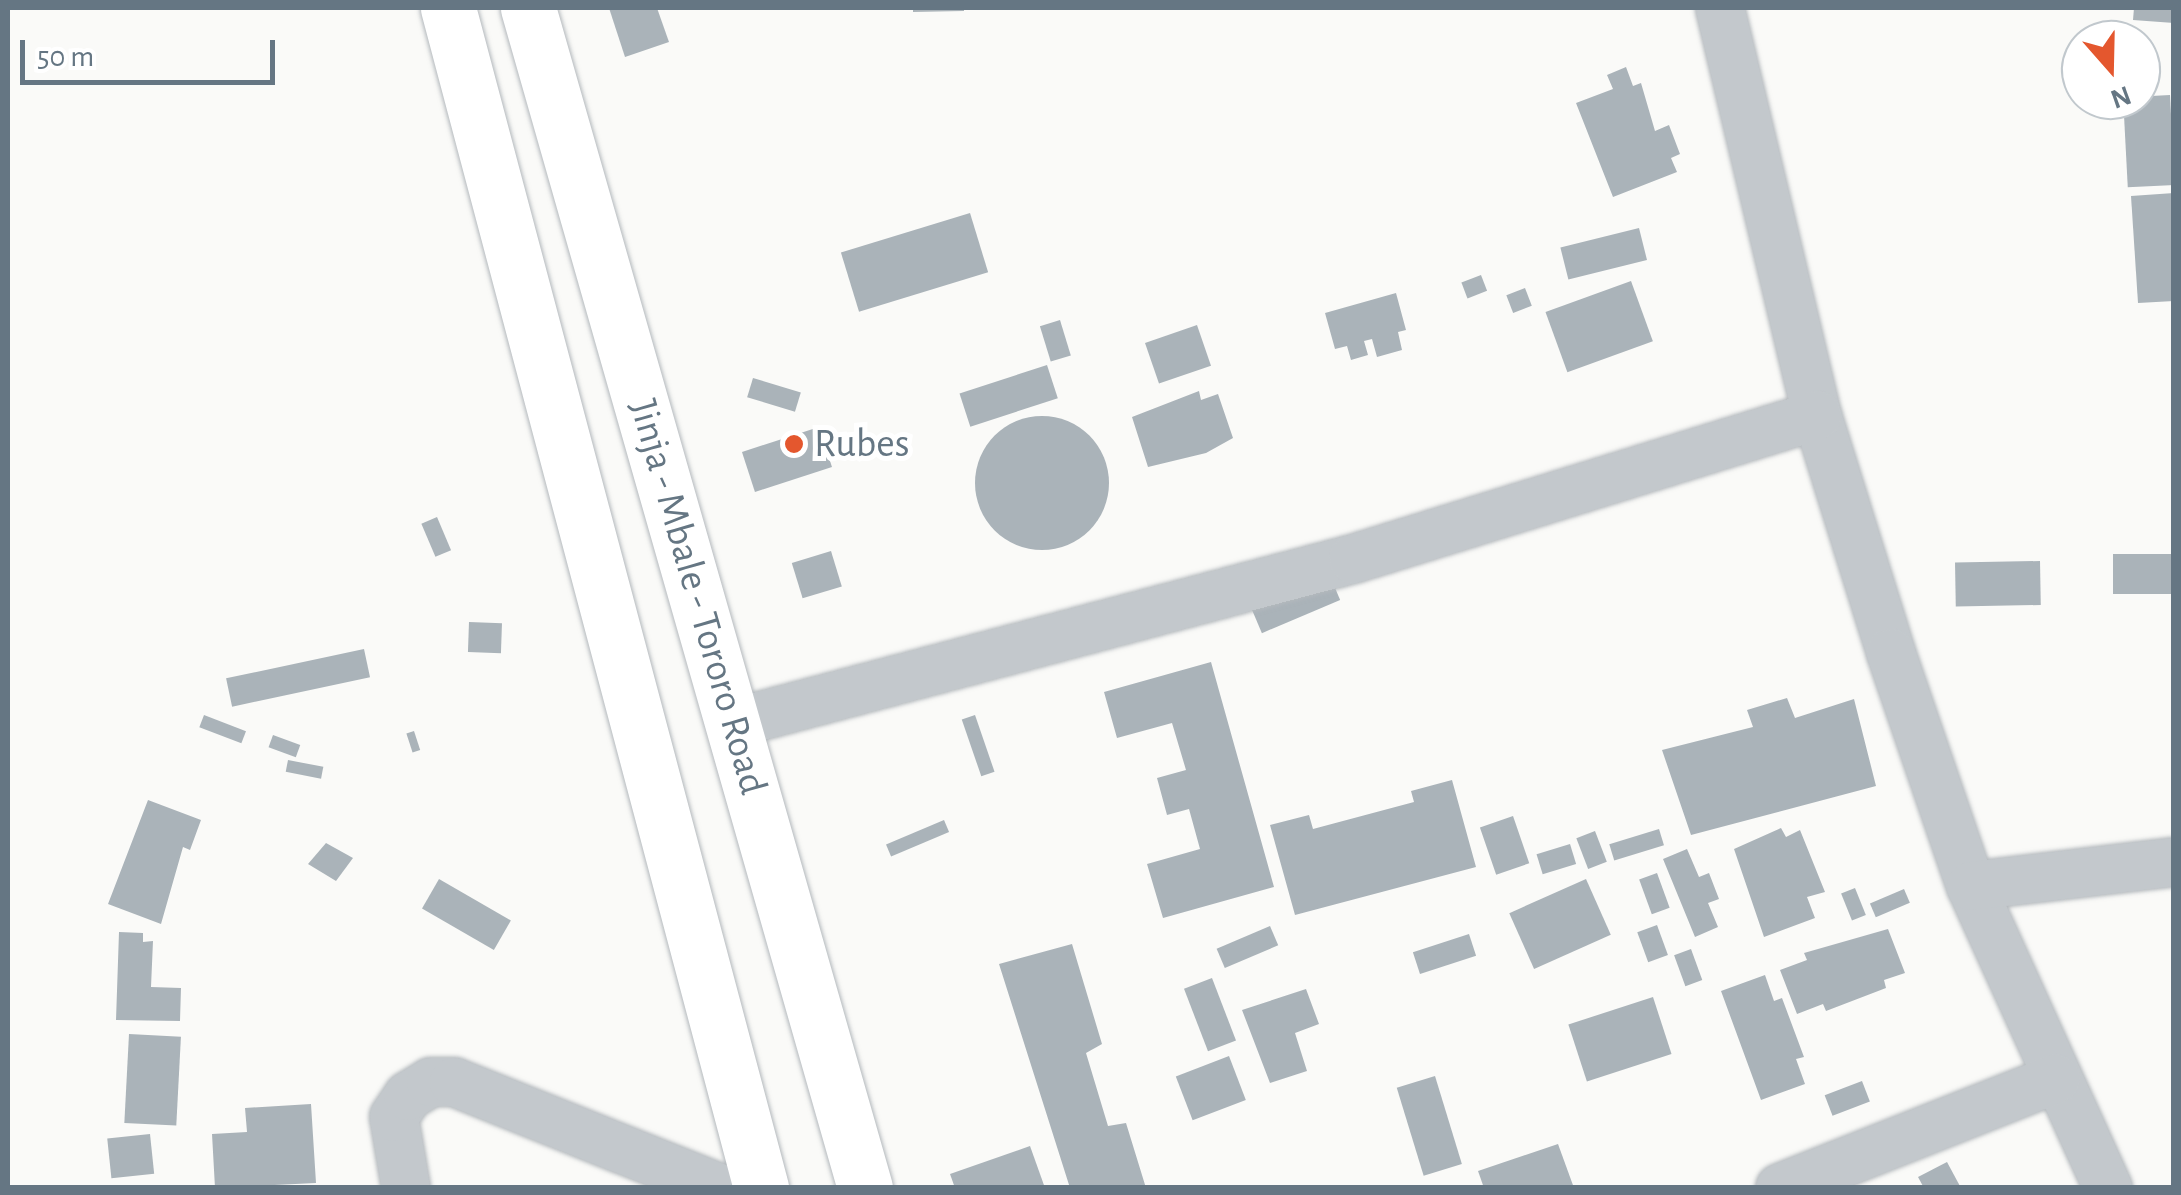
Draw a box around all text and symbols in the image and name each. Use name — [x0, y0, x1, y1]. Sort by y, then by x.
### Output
scale bar — [25, 20, 280, 82]
north arrow — [2061, 20, 2161, 120]
text: 50 m — [37, 42, 94, 72]
text: N — [2107, 80, 2135, 113]
street label: Jinja - Mbale - Tororo Road — [619, 394, 777, 800]
place label: Rubes — [814, 420, 910, 468]
marker: Rubes — [783, 433, 805, 455]

